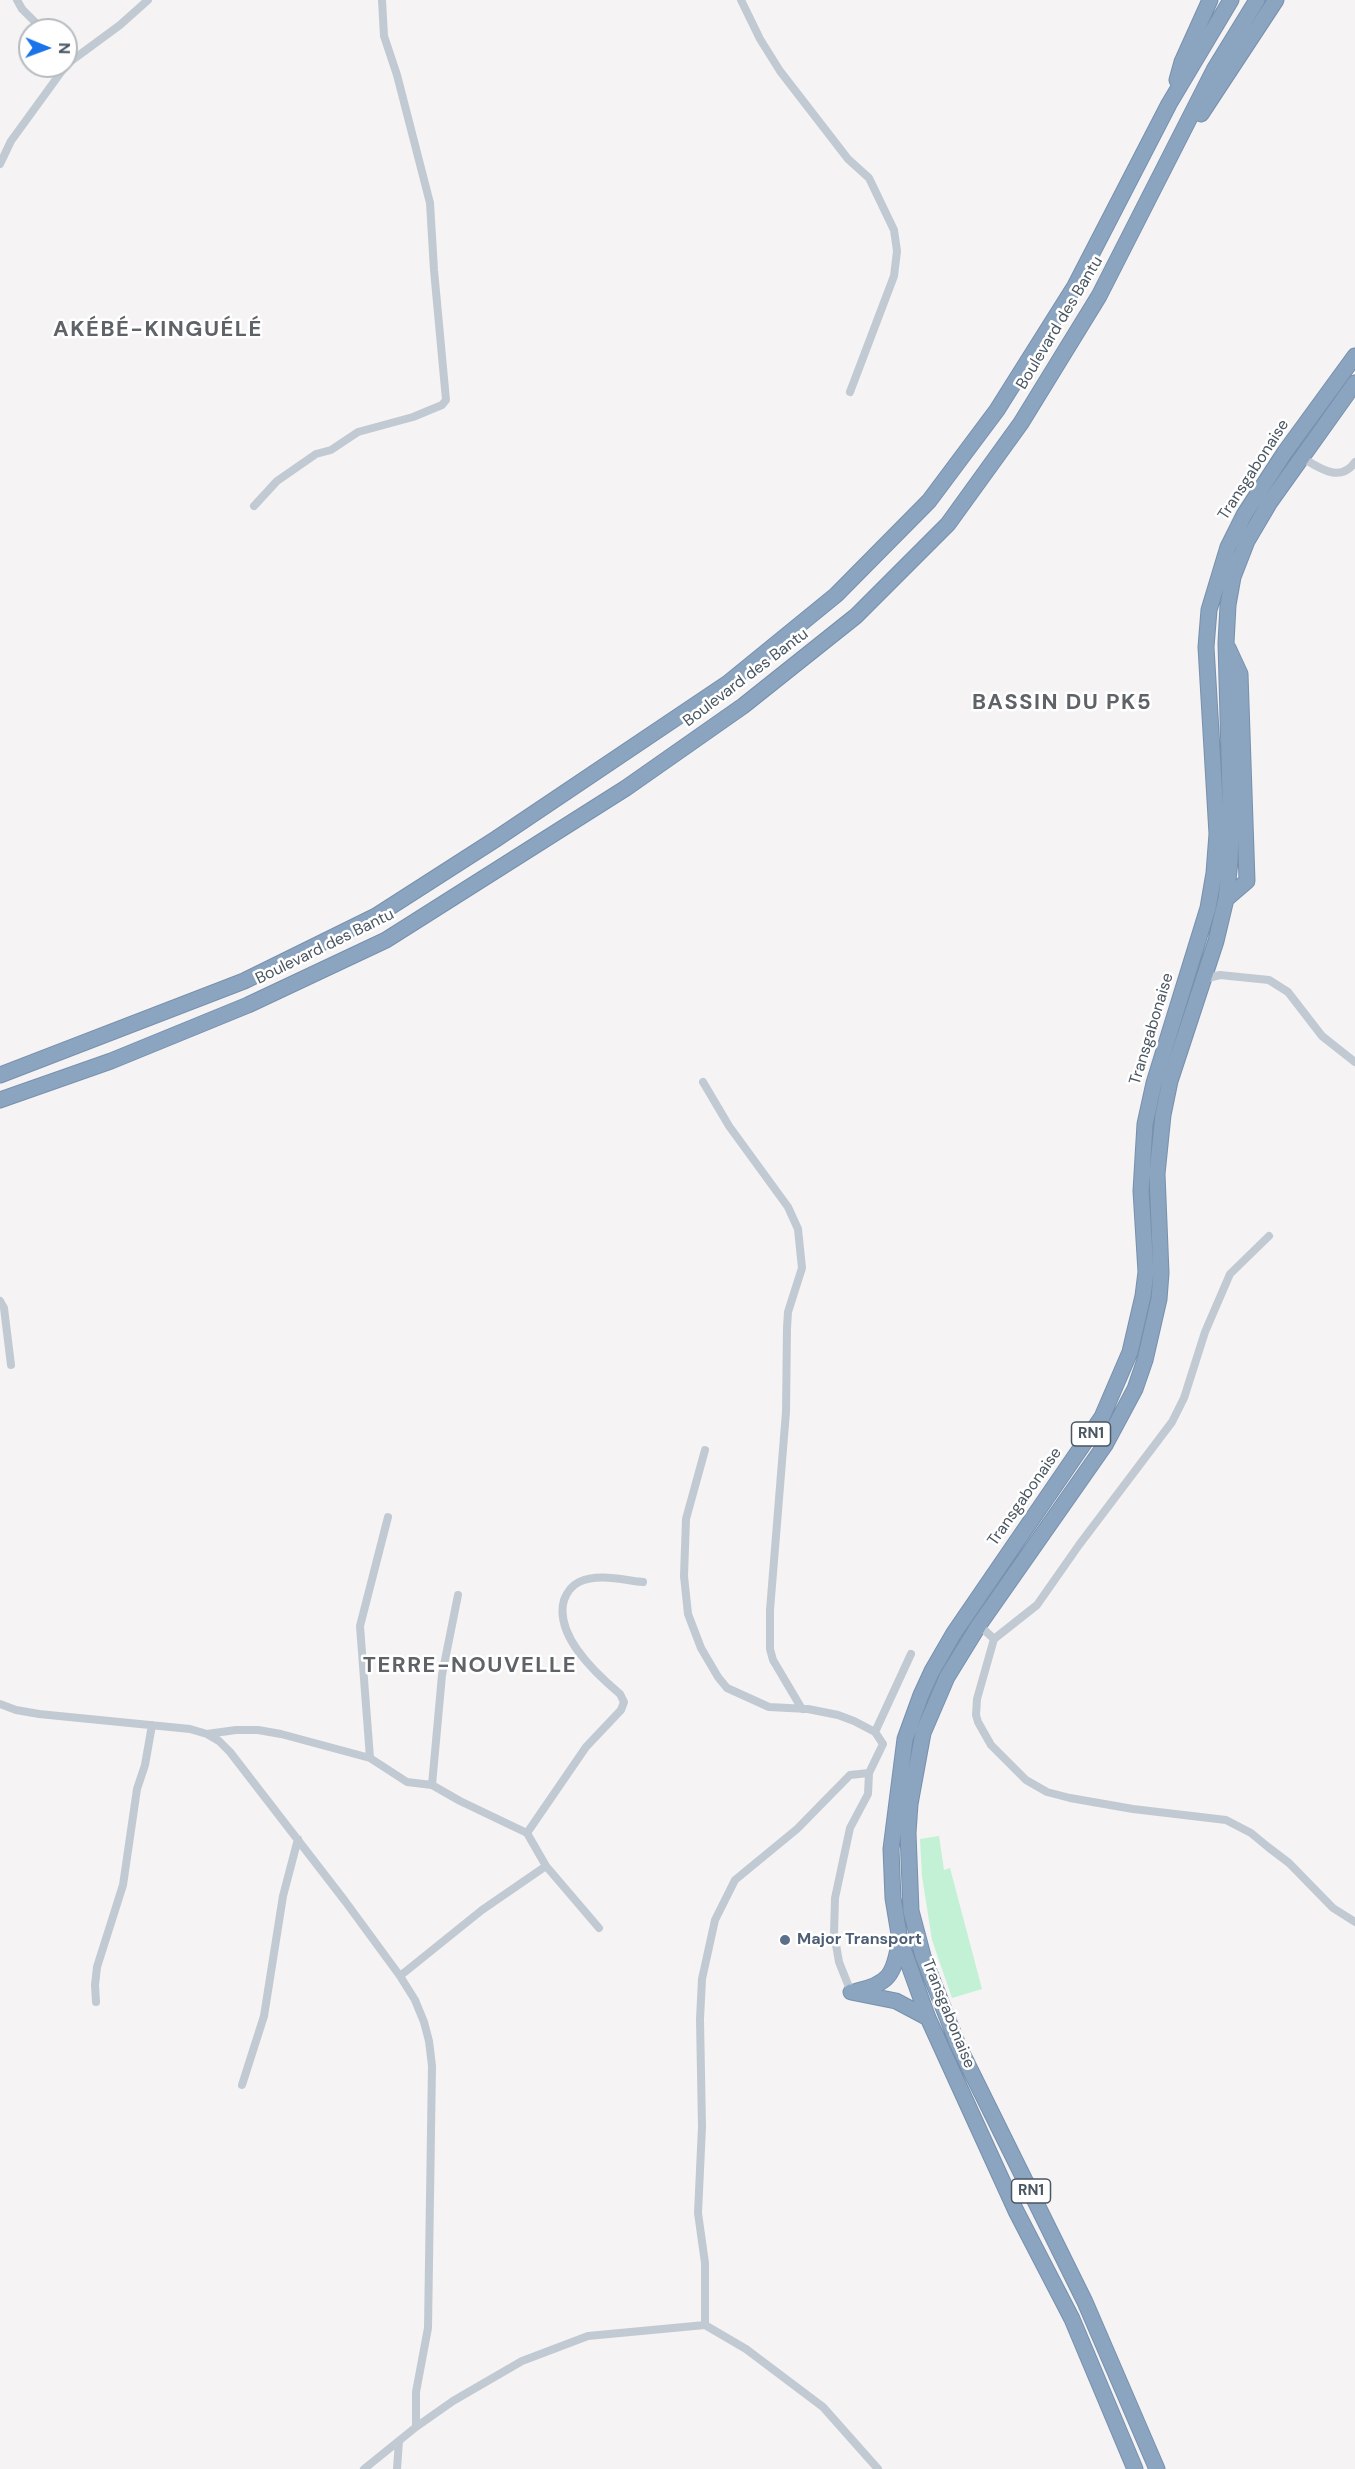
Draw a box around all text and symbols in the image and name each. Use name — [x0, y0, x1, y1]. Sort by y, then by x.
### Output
north arrow — [18, 18, 78, 78]
text: N — [54, 42, 75, 54]
street label: Boulevard des Bantu — [1013, 253, 1107, 393]
district label: AKÉBÉ-KINGUÉLÉ — [53, 317, 263, 343]
street label: Transgabonaise — [1214, 416, 1294, 524]
street label: Boulevard des Bantu — [680, 625, 812, 731]
district label: BASSIN DU PK5 — [972, 690, 1152, 716]
street label: Boulevard des Bantu — [253, 905, 397, 989]
street label: Transgabonaise — [1126, 971, 1178, 1087]
road number: RN1 — [1072, 1422, 1110, 1446]
street label: Transgabonaise — [984, 1444, 1066, 1550]
district label: TERRE-NOUVELLE — [363, 1653, 577, 1679]
place label: Major Transport — [797, 1930, 922, 1950]
marker: Major Transport — [778, 1933, 792, 1947]
street label: Transgabonaise — [917, 1957, 979, 2071]
road number: RN1 — [1012, 2179, 1050, 2203]

